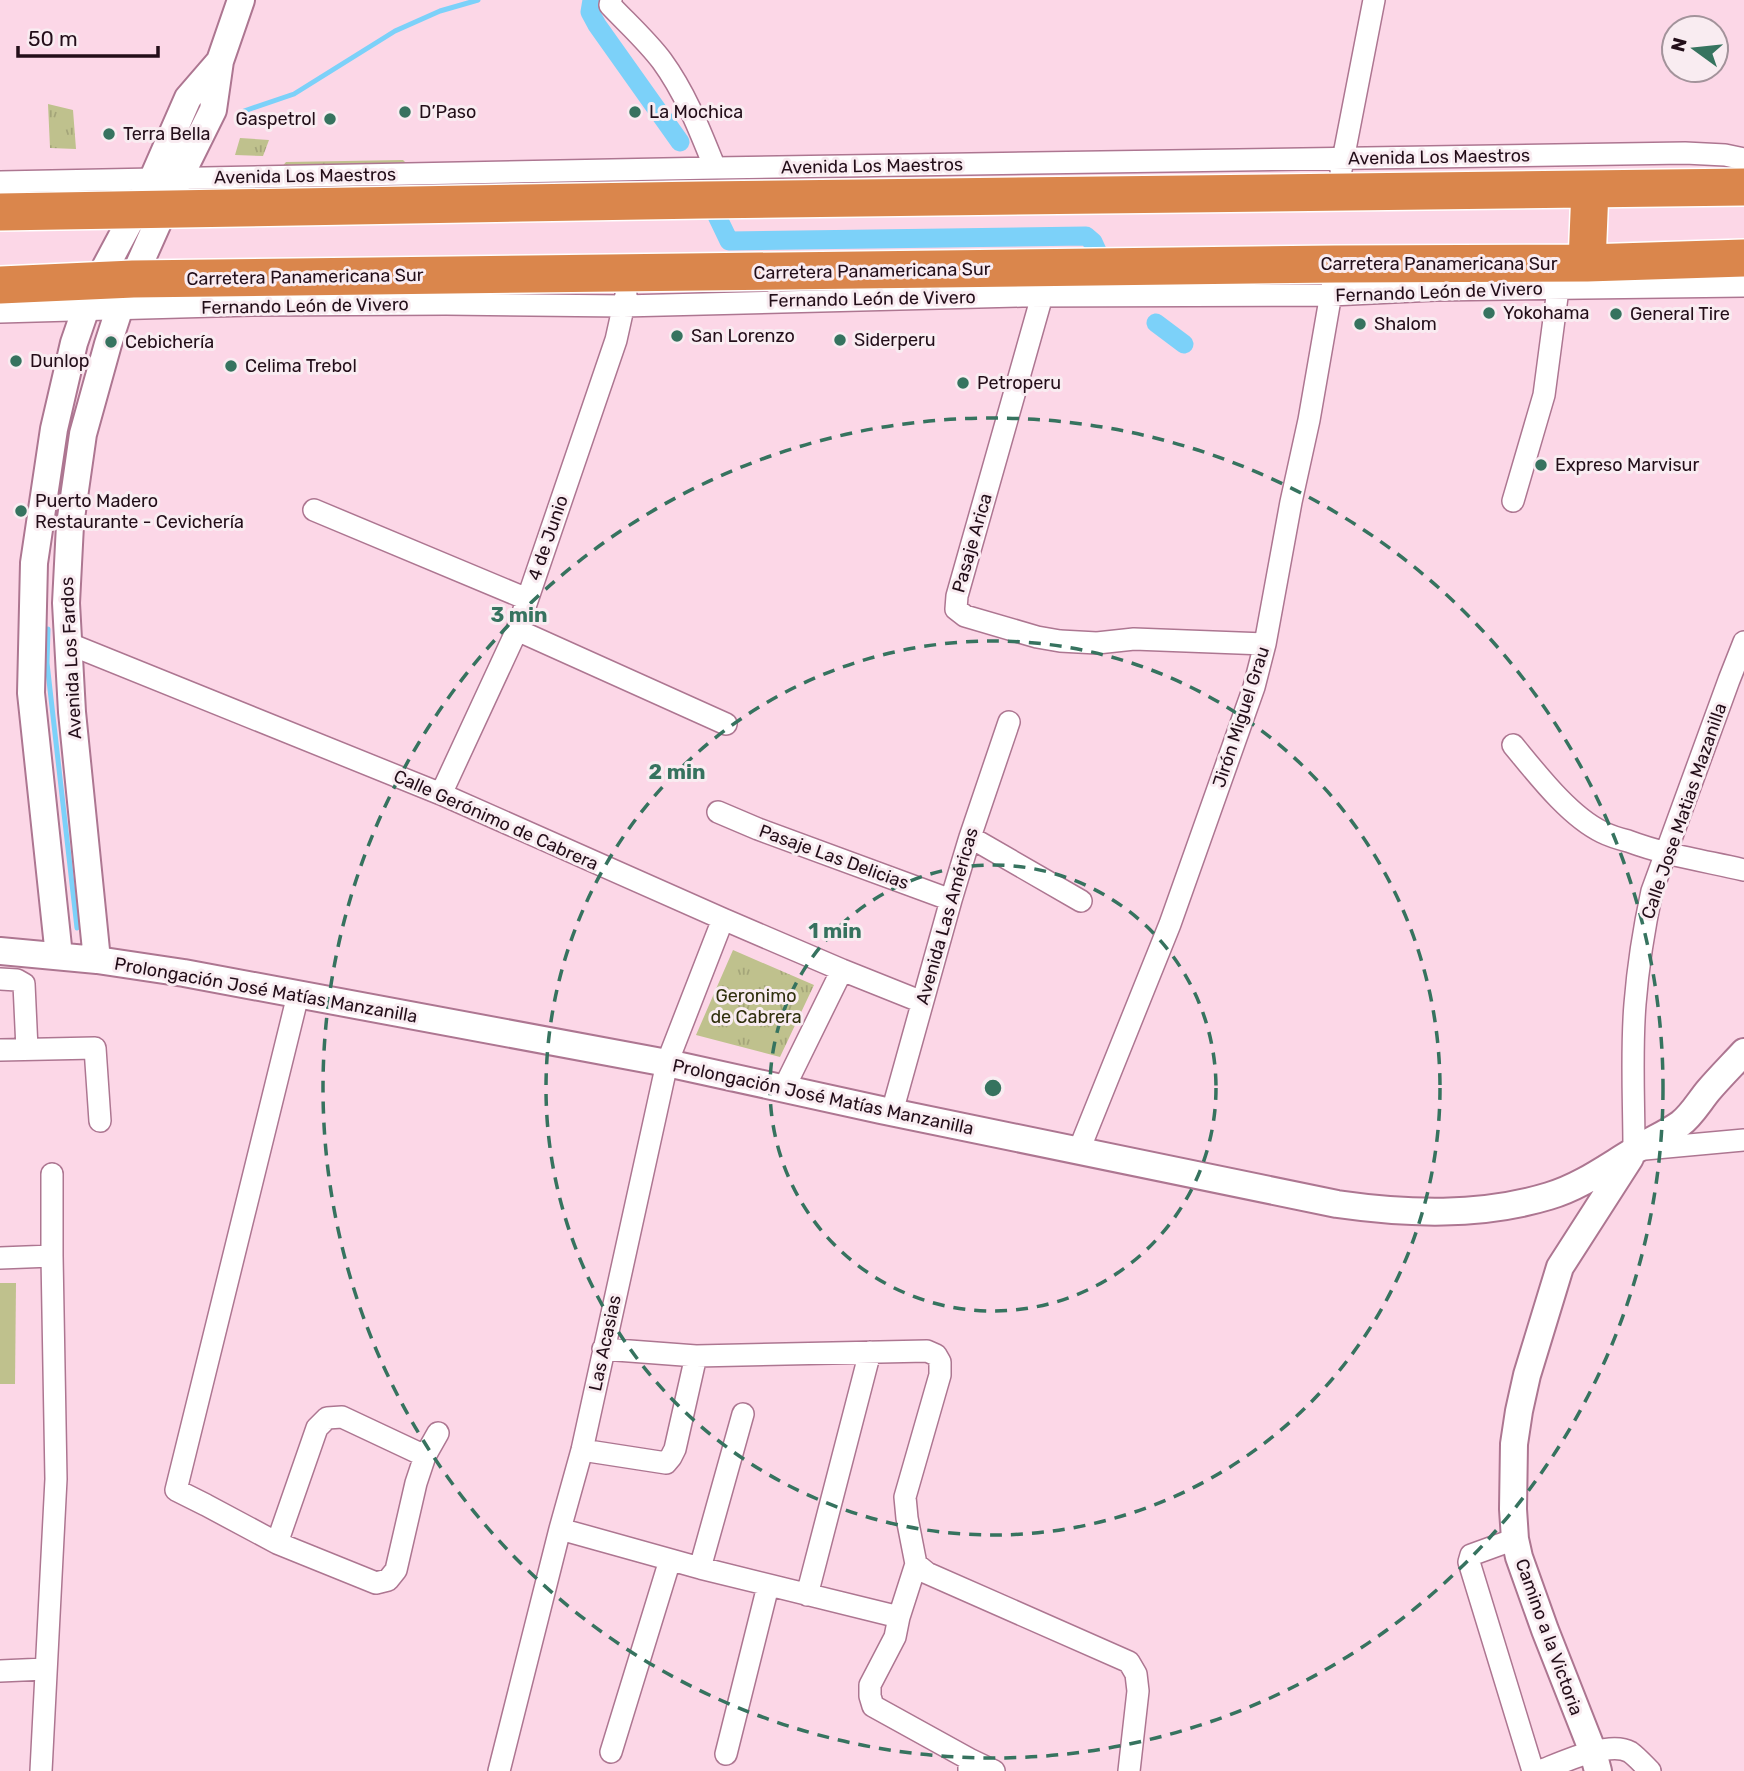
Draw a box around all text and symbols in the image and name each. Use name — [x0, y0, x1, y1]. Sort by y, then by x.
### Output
scale bar — [18, 14, 158, 58]
north arrow — [1660, 14, 1730, 84]
text: 50 m — [28, 26, 78, 51]
text: N — [1666, 35, 1692, 54]
place label: D’Paso — [419, 101, 476, 123]
place label: La Mochica — [649, 101, 743, 123]
marker: D’Paso — [397, 104, 413, 120]
marker: La Mochica — [627, 104, 643, 120]
place label: Gaspetrol — [235, 108, 316, 130]
marker: Gaspetrol — [322, 111, 338, 127]
place label: Terra Bella — [123, 123, 210, 145]
marker: Terra Bella — [101, 126, 117, 142]
street label: Avenida Los Maestros — [1348, 144, 1530, 170]
street label: Avenida Los Maestros — [781, 153, 963, 179]
street label: Avenida Los Maestros — [214, 163, 396, 189]
street label: Carretera Panamericana Sur — [1320, 253, 1558, 275]
street label: Carretera Panamericana Sur — [753, 258, 991, 284]
street label: Carretera Panamericana Sur — [186, 264, 424, 290]
street label: Fernando León de Vivero — [1335, 277, 1543, 307]
street label: Fernando León de Vivero — [768, 286, 976, 312]
street label: Fernando León de Vivero — [201, 293, 409, 319]
place label: Yokohama — [1503, 302, 1589, 324]
place label: General Tire — [1630, 303, 1730, 325]
marker: Yokohama — [1481, 305, 1497, 321]
marker: General Tire — [1608, 306, 1624, 322]
place label: Shalom — [1374, 313, 1437, 335]
marker: Shalom — [1352, 316, 1368, 332]
place label: San Lorenzo — [691, 325, 795, 347]
marker: San Lorenzo — [669, 328, 685, 344]
place label: Siderperu — [854, 329, 936, 351]
place label: Cebichería — [125, 331, 214, 353]
marker: Siderperu — [832, 332, 848, 348]
marker: Cebichería — [103, 334, 119, 350]
place label: Dunlop — [30, 350, 90, 372]
marker: Dunlop — [8, 353, 24, 369]
place label: Celima Trebol — [245, 355, 357, 377]
marker: Celima Trebol — [223, 358, 239, 374]
place label: Petroperu — [977, 372, 1061, 394]
marker: Petroperu — [955, 375, 971, 391]
place label: Expreso Marvisur — [1555, 454, 1699, 476]
marker: Expreso Marvisur — [1533, 457, 1549, 473]
place label: Puerto Madero Restaurante - Cevichería — [35, 490, 244, 533]
street label: Pasaje Arica — [947, 491, 997, 595]
street label: 4 de Junio — [523, 493, 573, 583]
marker: Puerto Madero Restaurante - Cevichería — [13, 503, 29, 519]
street label: Avenida Los Fardos — [56, 576, 86, 740]
text: 3 min — [490, 602, 548, 627]
street label: Jirón Miguel Grau — [1208, 644, 1274, 790]
street label: Calle Jose Matias Mazanilla — [1637, 700, 1731, 922]
text: 2 min — [649, 759, 705, 784]
street label: Calle Gerónimo de Cabrera — [390, 765, 602, 875]
street label: Pasaje Las Delicias — [756, 820, 912, 894]
street label: Avenida Las Américas — [911, 825, 983, 1007]
text: 1 min — [808, 918, 862, 943]
street label: Prolongación José Matías Manzanilla — [113, 952, 419, 1028]
park label: Geronimo de Cabrera — [710, 985, 802, 1028]
street label: Prolongación José Matías Manzanilla — [670, 1054, 976, 1140]
centre of rings — [981, 1076, 1005, 1100]
street label: Las Acasias — [584, 1293, 626, 1393]
street label: Camino a la Victoria — [1510, 1556, 1588, 1718]

